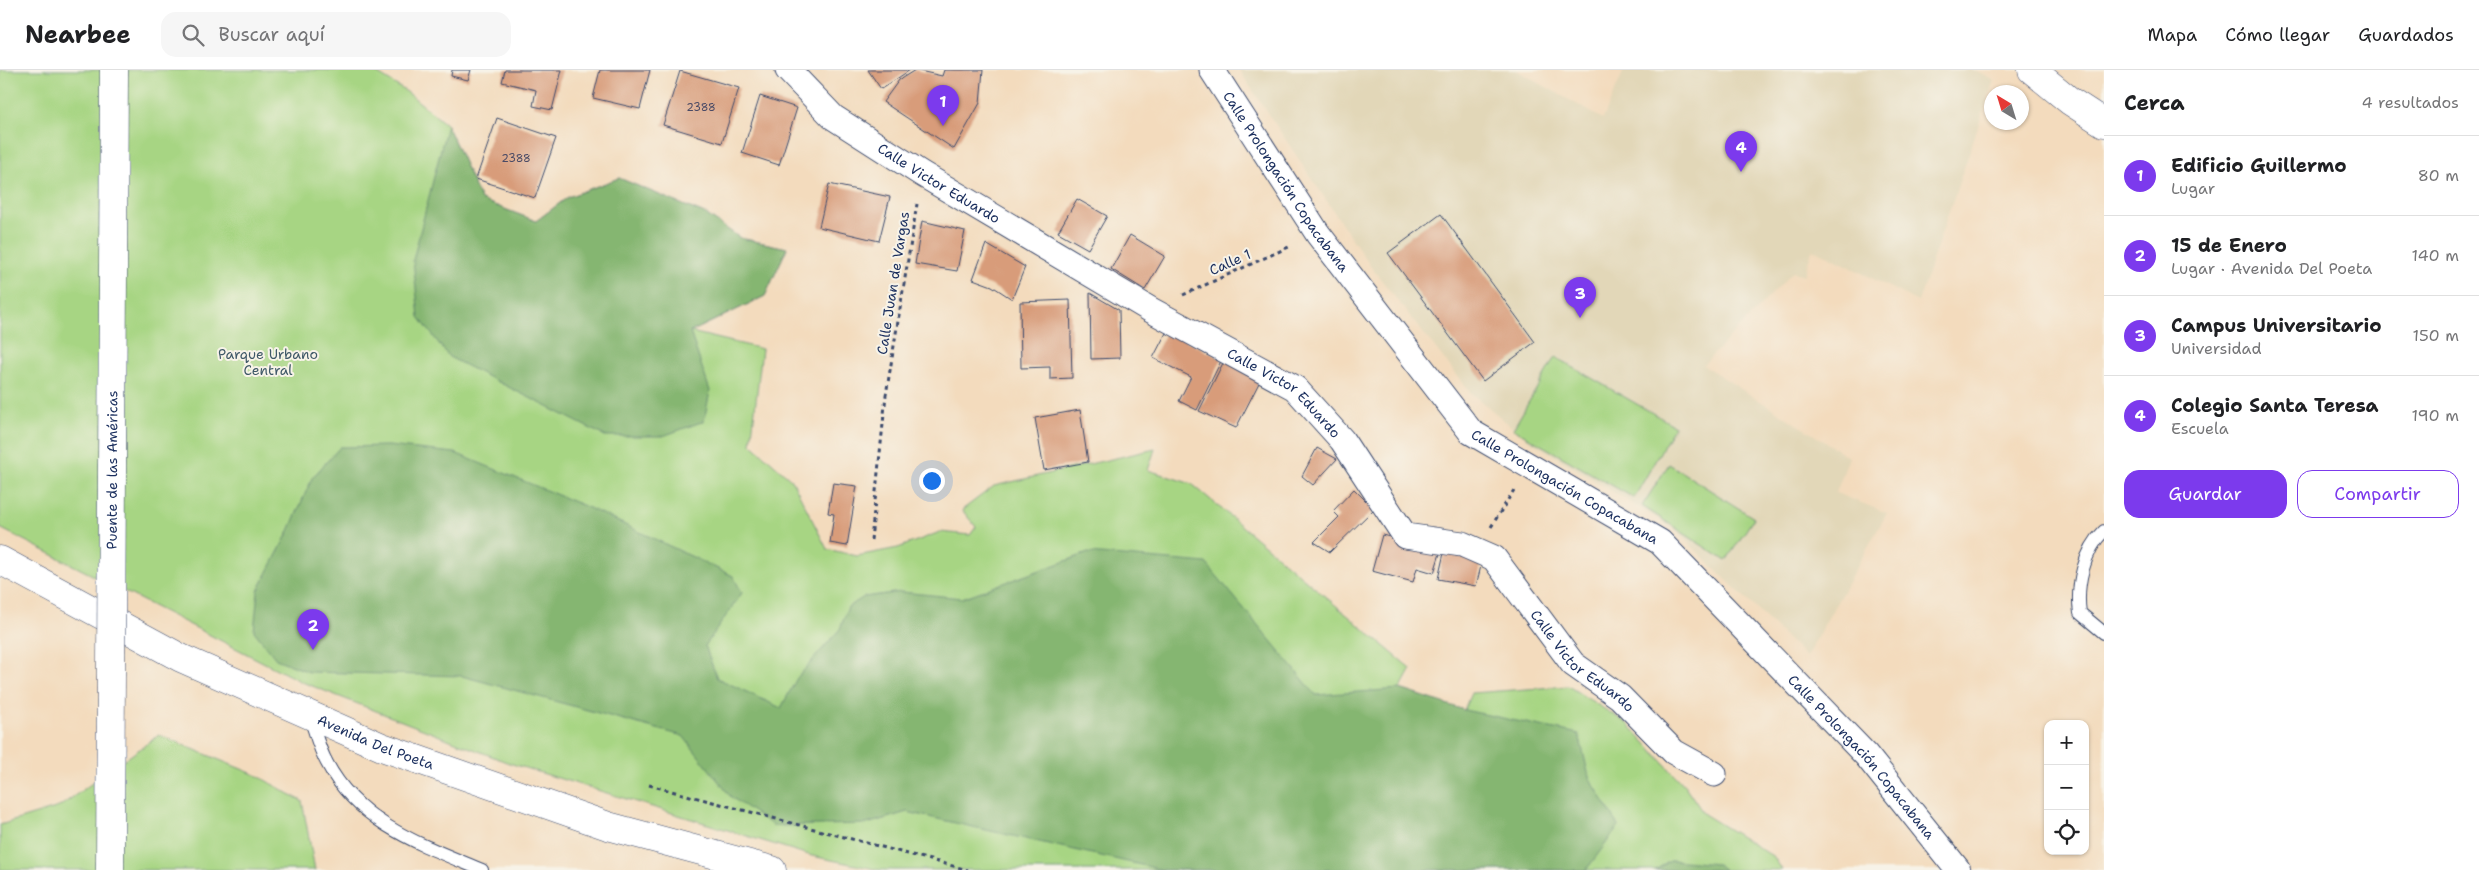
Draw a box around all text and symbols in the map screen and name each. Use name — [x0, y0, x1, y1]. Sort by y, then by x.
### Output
search box — [161, 12, 511, 57]
text: Nearbee — [25, 19, 131, 51]
icon: search — [179, 21, 207, 49]
text: Buscar aquí — [219, 22, 325, 47]
text: Mapa — [2147, 23, 2197, 47]
text: Cómo llegar — [2225, 23, 2330, 47]
text: Guardados — [2358, 23, 2454, 47]
pin: 1 — [927, 85, 959, 126]
north arrow — [1984, 85, 2029, 130]
street label: Calle Prolongación Copacabana — [1219, 88, 1353, 276]
text: Cerca — [2124, 89, 2185, 117]
text: 4 resultados — [2361, 92, 2459, 113]
house number: 2388 — [686, 100, 716, 115]
pin: 4 — [1725, 131, 1757, 172]
street label: Calle Victor Eduardo — [874, 139, 1003, 227]
house number: 2388 — [501, 151, 531, 166]
text: Edificio Guillermo — [2171, 153, 2347, 178]
text: 1 — [2136, 165, 2144, 186]
text: 80 m — [2418, 165, 2459, 186]
text: Lugar — [2171, 178, 2215, 199]
street label: Calle Juan de Vargas — [873, 210, 913, 356]
text: 15 de Enero — [2171, 233, 2287, 258]
street label: Calle 1 — [1206, 245, 1254, 279]
text: 2 — [2134, 245, 2146, 266]
text: 140 m — [2412, 245, 2459, 266]
text: Lugar · Avenida Del Poeta — [2171, 258, 2372, 279]
pin: 3 — [1564, 277, 1596, 318]
text: Campus Universitario — [2171, 313, 2382, 338]
text: 3 — [2134, 325, 2146, 346]
text: 150 m — [2412, 325, 2459, 346]
text: Universidad — [2171, 338, 2262, 359]
street label: Calle Victor Eduardo — [1224, 344, 1345, 442]
park label: Parque Urbano Central — [218, 345, 318, 379]
street label: Puente de las Américas — [103, 391, 121, 549]
text: Colegio Santa Teresa — [2171, 393, 2379, 418]
text: 4 — [2134, 405, 2146, 426]
text: 190 m — [2412, 405, 2459, 426]
text: Escuela — [2171, 418, 2229, 439]
street label: Calle Prolongación Copacabana — [1468, 425, 1662, 548]
your location — [919, 468, 945, 494]
button: Guardar — [2124, 470, 2287, 518]
button: Compartir — [2297, 470, 2459, 518]
street label: Calle Victor Eduardo — [1527, 606, 1638, 716]
pin: 2 — [297, 609, 329, 650]
street label: Calle Prolongación Copacabana — [1784, 671, 1939, 843]
street label: Avenida Del Poeta — [315, 711, 437, 774]
map controls — [2044, 720, 2089, 855]
button: + — [2044, 720, 2089, 765]
button: − — [2044, 765, 2089, 810]
button: locate — [2044, 810, 2089, 855]

